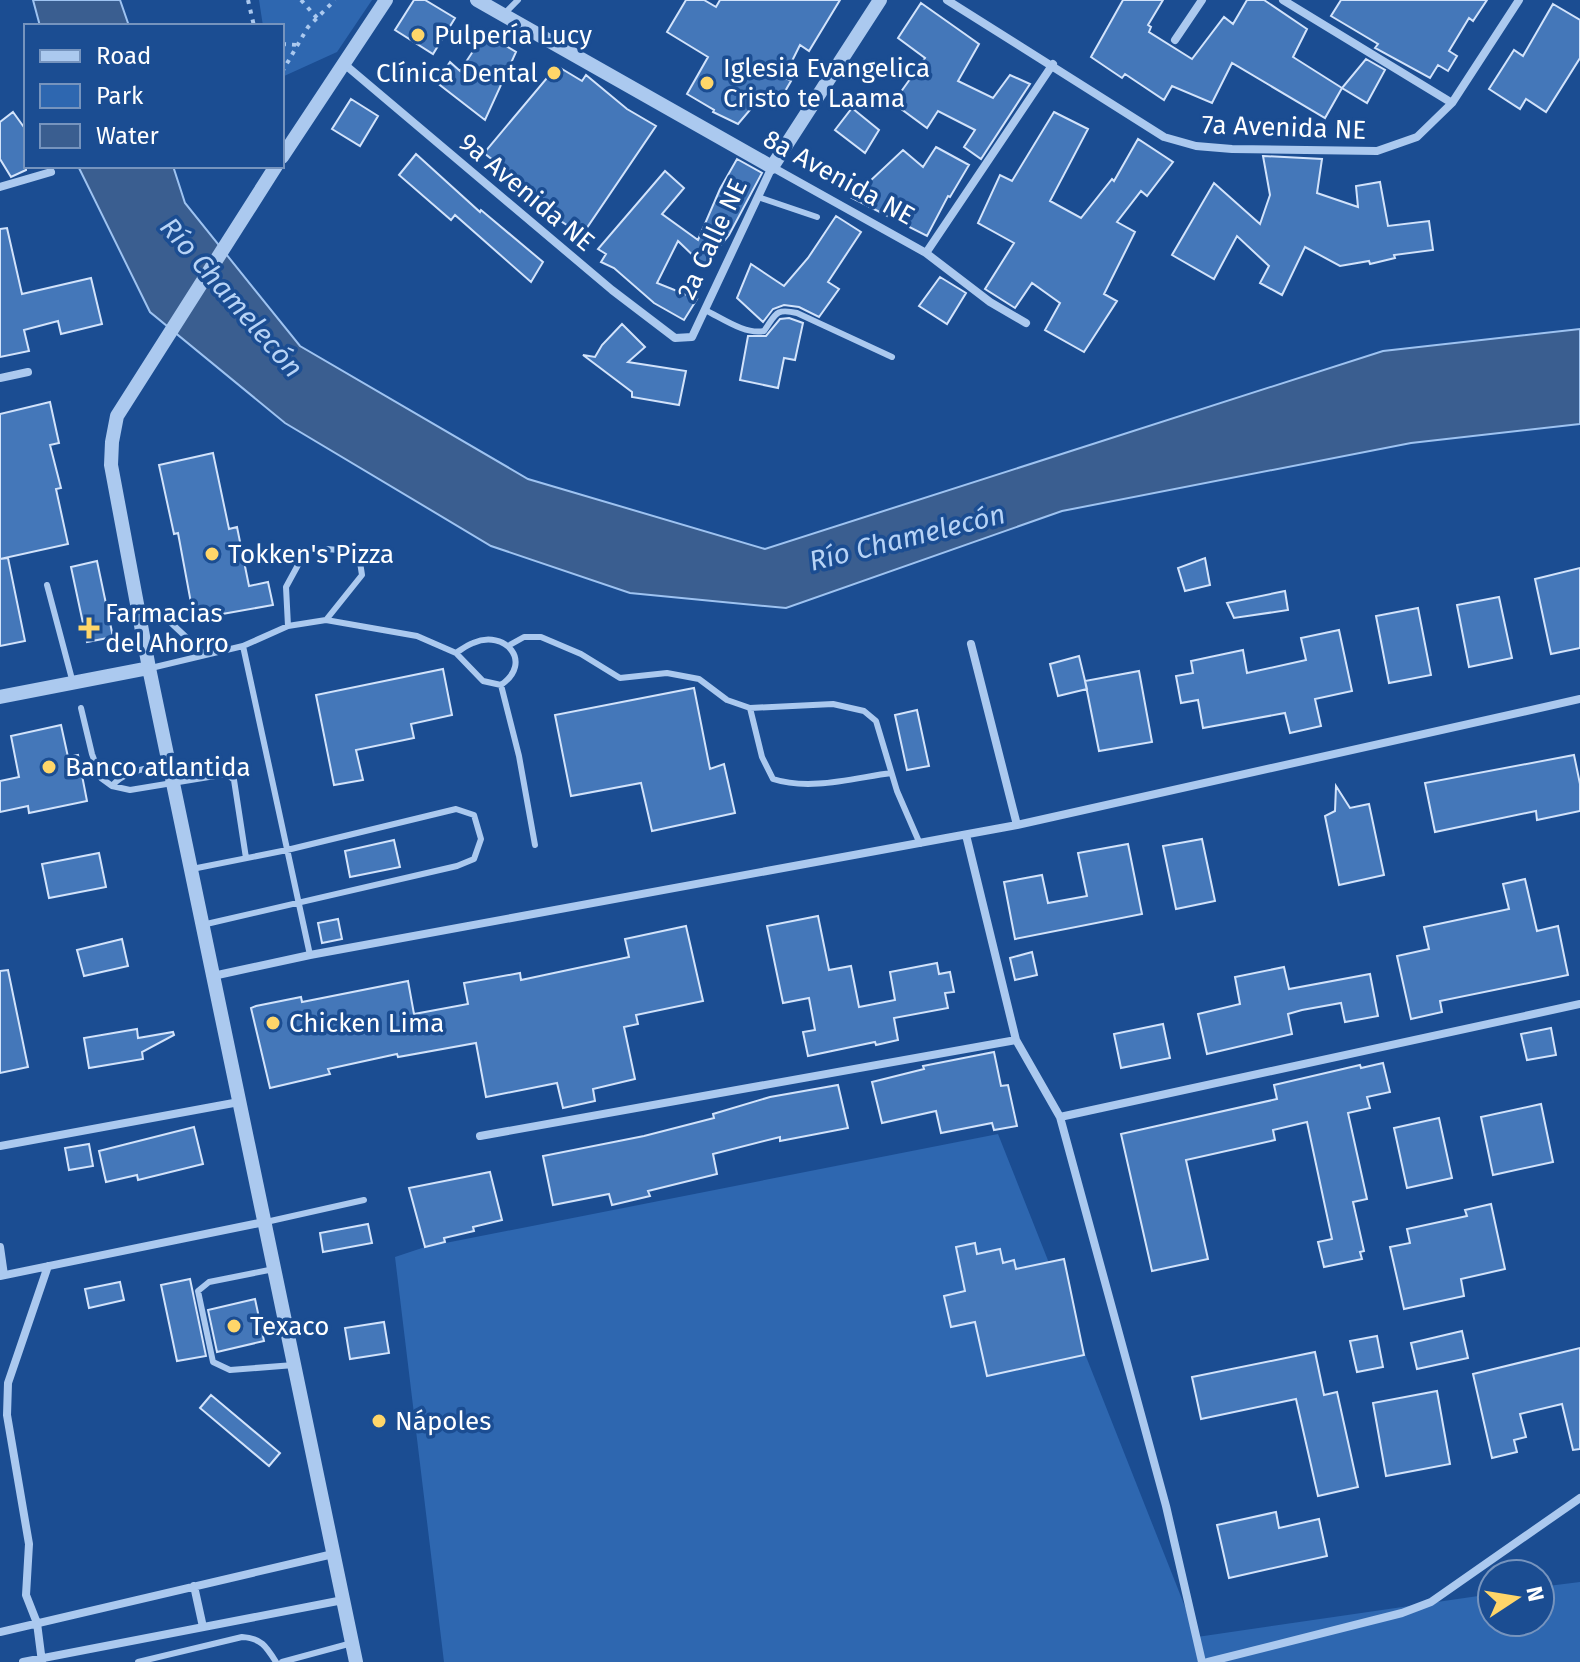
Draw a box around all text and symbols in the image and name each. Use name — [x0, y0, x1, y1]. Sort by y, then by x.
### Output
place label: Pulpería Lucy — [434, 20, 592, 51]
legend — [24, 24, 284, 168]
marker: Pulpería Lucy — [409, 26, 427, 44]
text: Road — [96, 42, 151, 70]
place label: Iglesia Evangelica Cristo te Laama — [723, 53, 930, 114]
place label: Clínica Dental — [376, 58, 538, 89]
marker: Clínica Dental — [545, 64, 563, 82]
marker: Iglesia Evangelica Cristo te Laama — [698, 74, 716, 92]
text: Park — [96, 82, 144, 110]
street label: 7a Avenida NE — [1201, 109, 1367, 146]
text: Water — [96, 122, 160, 150]
street label: 8a Avenida NE — [758, 123, 920, 232]
street label: 9a Avenida NE — [453, 127, 601, 258]
street label: 2a Calle NE — [671, 174, 754, 305]
water label: Río Chamelecón — [153, 211, 310, 384]
water label: Río Chamelecón — [806, 497, 1009, 578]
place label: Tokken's Pizza — [228, 539, 394, 570]
marker: Tokken's Pizza — [203, 545, 221, 563]
place label: Farmacias del Ahorro — [105, 598, 229, 659]
marker: Farmacias del Ahorro — [80, 619, 98, 637]
place label: Banco atlantida — [65, 752, 251, 783]
marker: Banco atlantida — [40, 758, 58, 776]
place label: Chicken Lima — [289, 1008, 444, 1039]
marker: Chicken Lima — [264, 1014, 282, 1032]
place label: Texaco — [250, 1311, 329, 1342]
marker: Texaco — [225, 1317, 243, 1335]
place label: Nápoles — [395, 1406, 491, 1437]
marker: Nápoles — [370, 1412, 388, 1430]
north arrow — [1476, 1558, 1556, 1638]
text: N — [1520, 1584, 1550, 1604]

